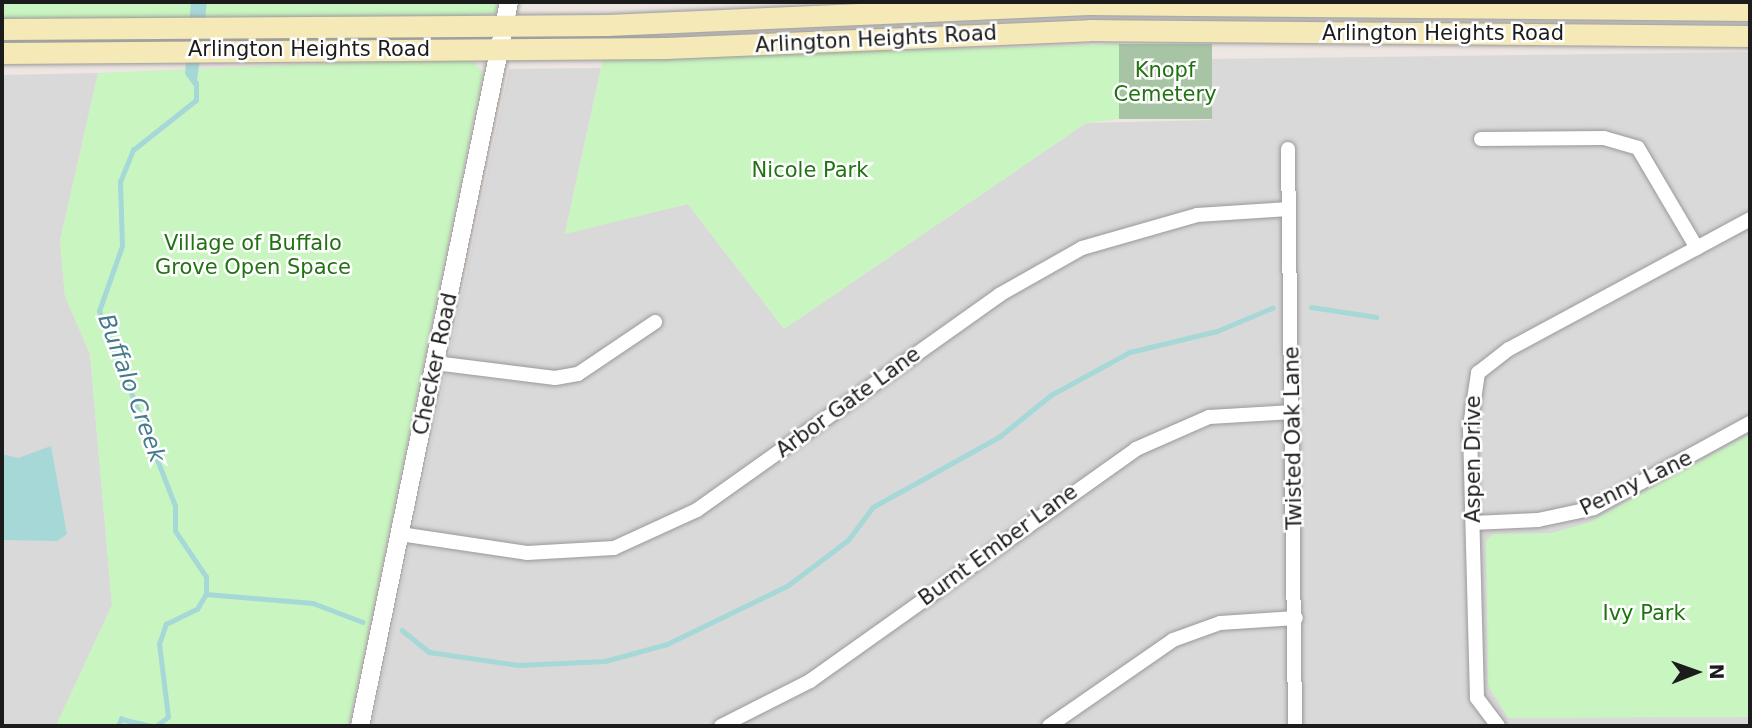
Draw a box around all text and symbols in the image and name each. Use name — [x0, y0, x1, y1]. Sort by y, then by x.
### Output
street label: Arlington Heights Road — [754, 20, 998, 58]
street label: Arlington Heights Road — [1322, 20, 1564, 46]
street label: Arlington Heights Road — [188, 36, 430, 62]
park label: Knopf Cemetery — [1113, 57, 1217, 107]
park label: Nicole Park — [752, 157, 868, 183]
park label: Village of Buffalo Grove Open Space — [155, 230, 351, 280]
street label: Checker Road — [408, 291, 462, 437]
water label: Buffalo Creek — [92, 310, 172, 466]
street label: Arbor Gate Lane — [771, 341, 925, 463]
street label: Twisted Oak Lane — [1279, 346, 1307, 530]
street label: Aspen Drive — [1460, 395, 1486, 523]
street label: Penny Lane — [1576, 445, 1696, 521]
street label: Burnt Ember Lane — [914, 479, 1082, 611]
park label: Ivy Park — [1602, 600, 1686, 626]
north arrow — [1661, 637, 1731, 707]
text: N — [1706, 663, 1728, 680]

